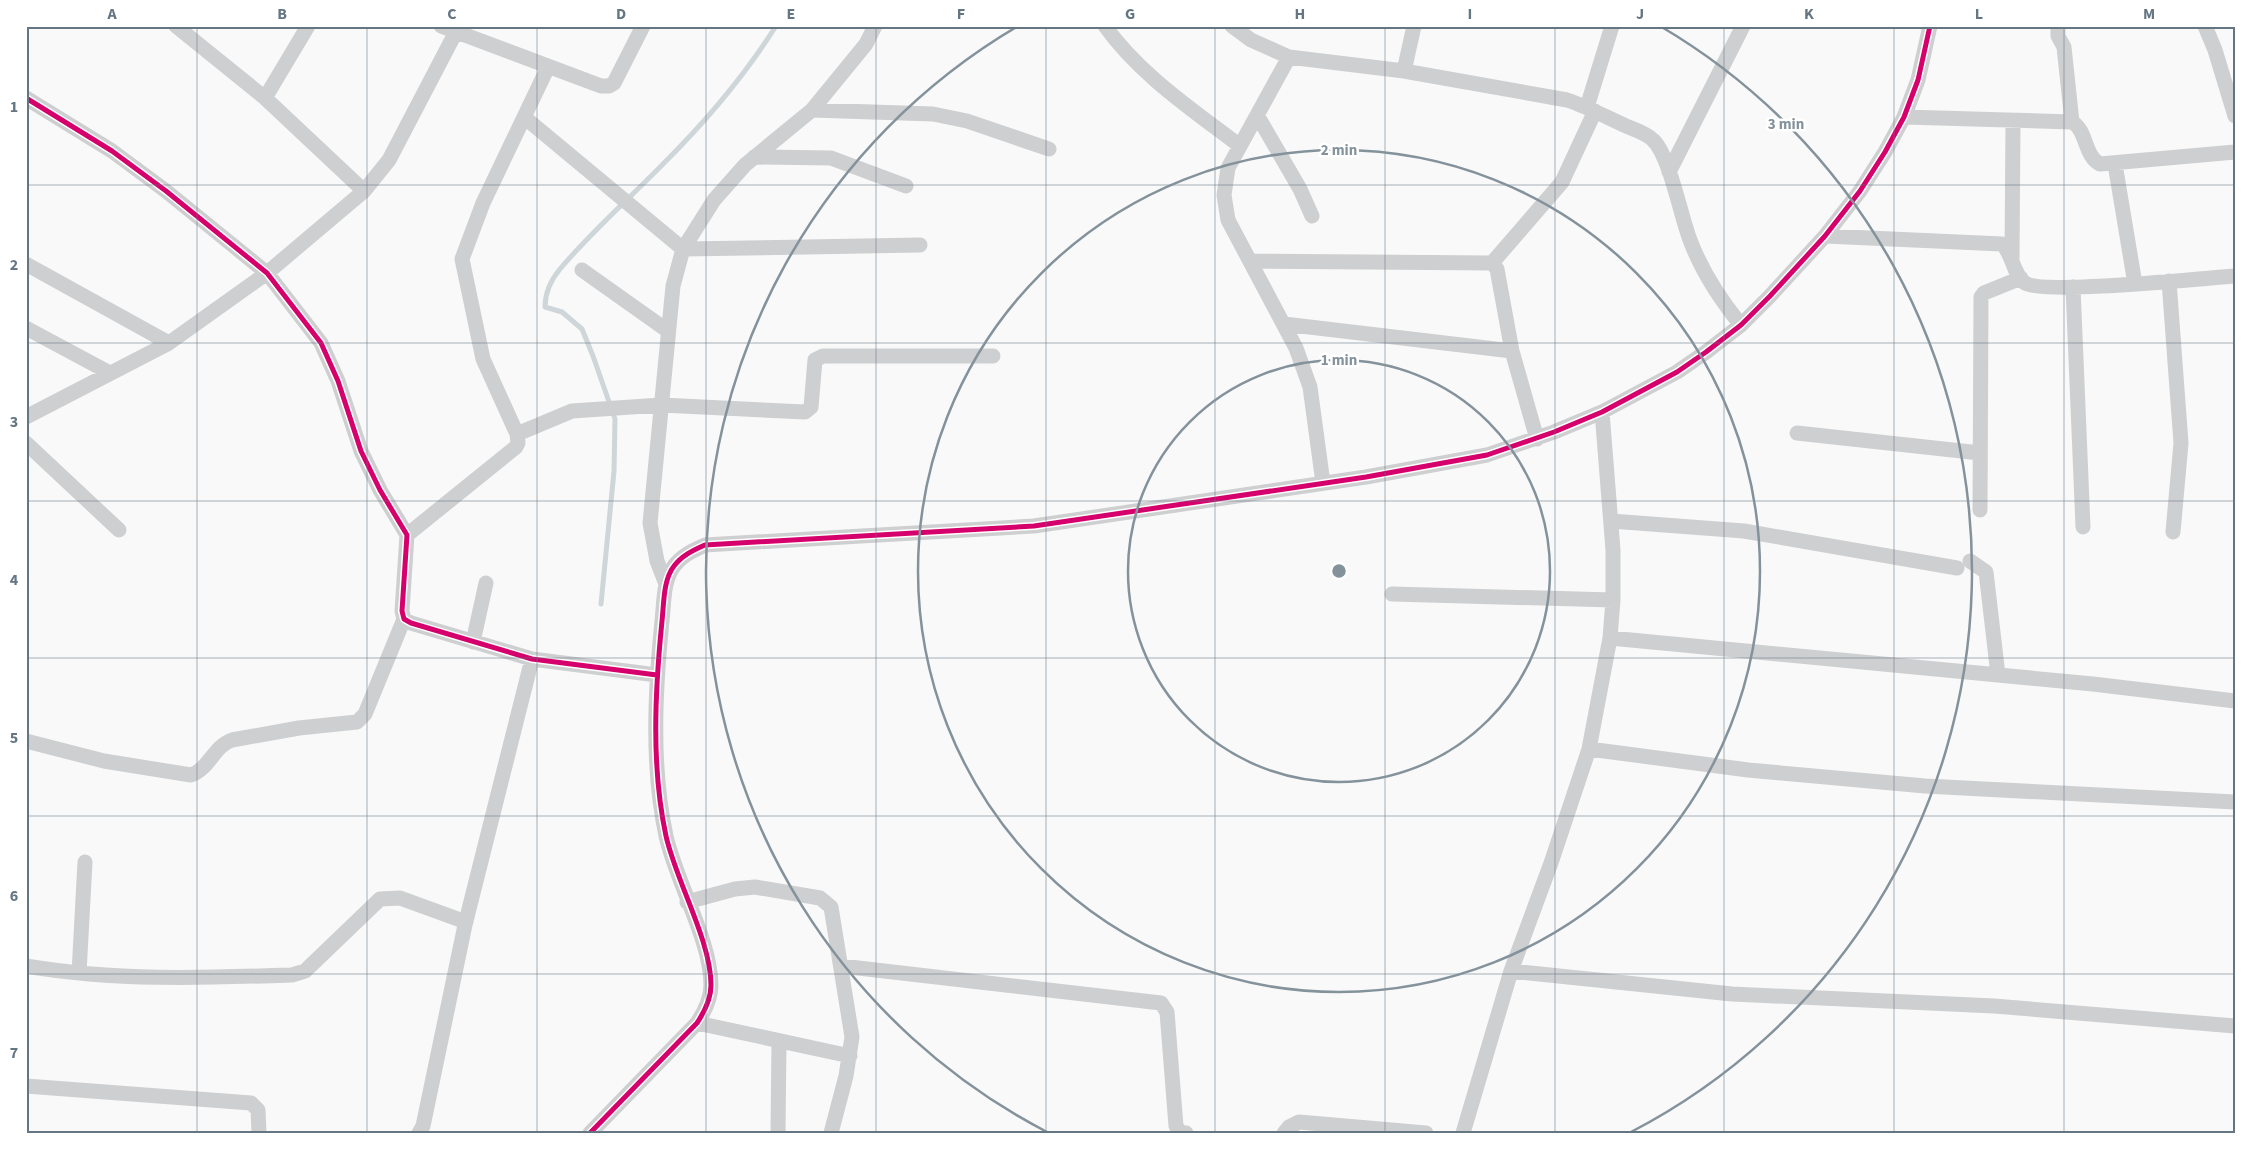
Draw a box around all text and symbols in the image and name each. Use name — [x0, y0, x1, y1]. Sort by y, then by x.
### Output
text: A — [106, 3, 117, 25]
text: B — [277, 3, 287, 25]
text: C — [447, 3, 457, 25]
text: D — [616, 3, 626, 25]
text: E — [787, 3, 795, 25]
text: F — [957, 3, 965, 25]
text: G — [1125, 3, 1135, 25]
text: H — [1295, 3, 1305, 25]
text: I — [1468, 3, 1472, 25]
text: J — [1636, 3, 1644, 25]
text: K — [1804, 3, 1814, 25]
text: L — [1975, 3, 1983, 25]
text: M — [2143, 3, 2155, 25]
text: 1 — [10, 96, 18, 118]
text: 3 min — [1768, 114, 1804, 135]
text: 2 min — [1321, 140, 1357, 161]
text: 2 — [10, 254, 18, 276]
text: 1 min — [1321, 350, 1357, 371]
text: 3 — [10, 411, 18, 433]
centre of rings — [1330, 562, 1348, 580]
text: 4 — [10, 569, 19, 591]
text: 5 — [10, 727, 18, 749]
text: 6 — [10, 885, 18, 907]
text: 7 — [10, 1042, 18, 1064]

